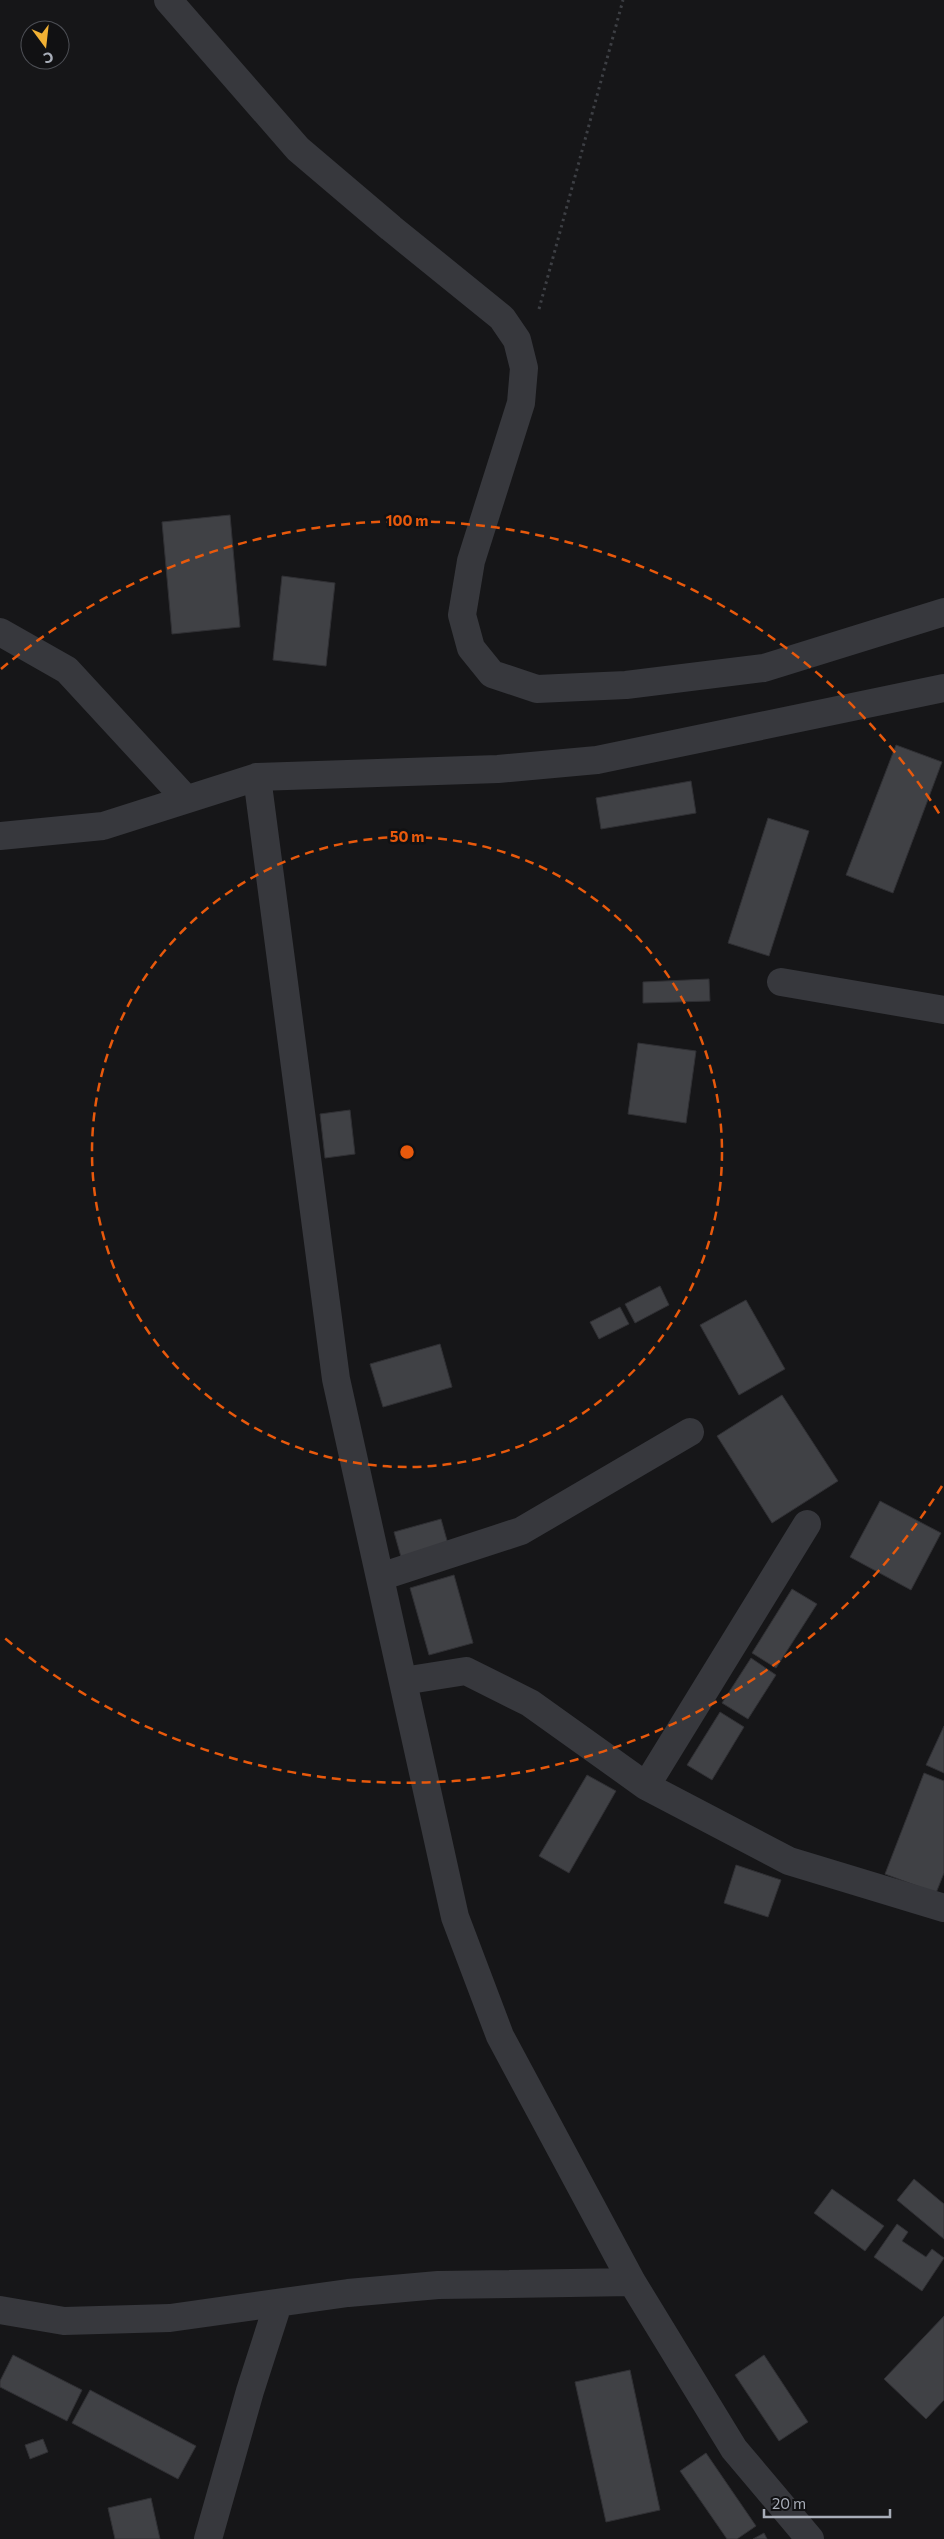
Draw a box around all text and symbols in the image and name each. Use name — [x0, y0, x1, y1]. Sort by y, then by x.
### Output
north arrow — [20, 20, 70, 70]
text: С — [42, 49, 55, 67]
text: 100 m — [386, 511, 428, 529]
text: 50 m — [390, 827, 424, 845]
centre of rings — [398, 1143, 416, 1161]
scale bar — [764, 2486, 890, 2518]
text: 20 m — [772, 2494, 806, 2512]

